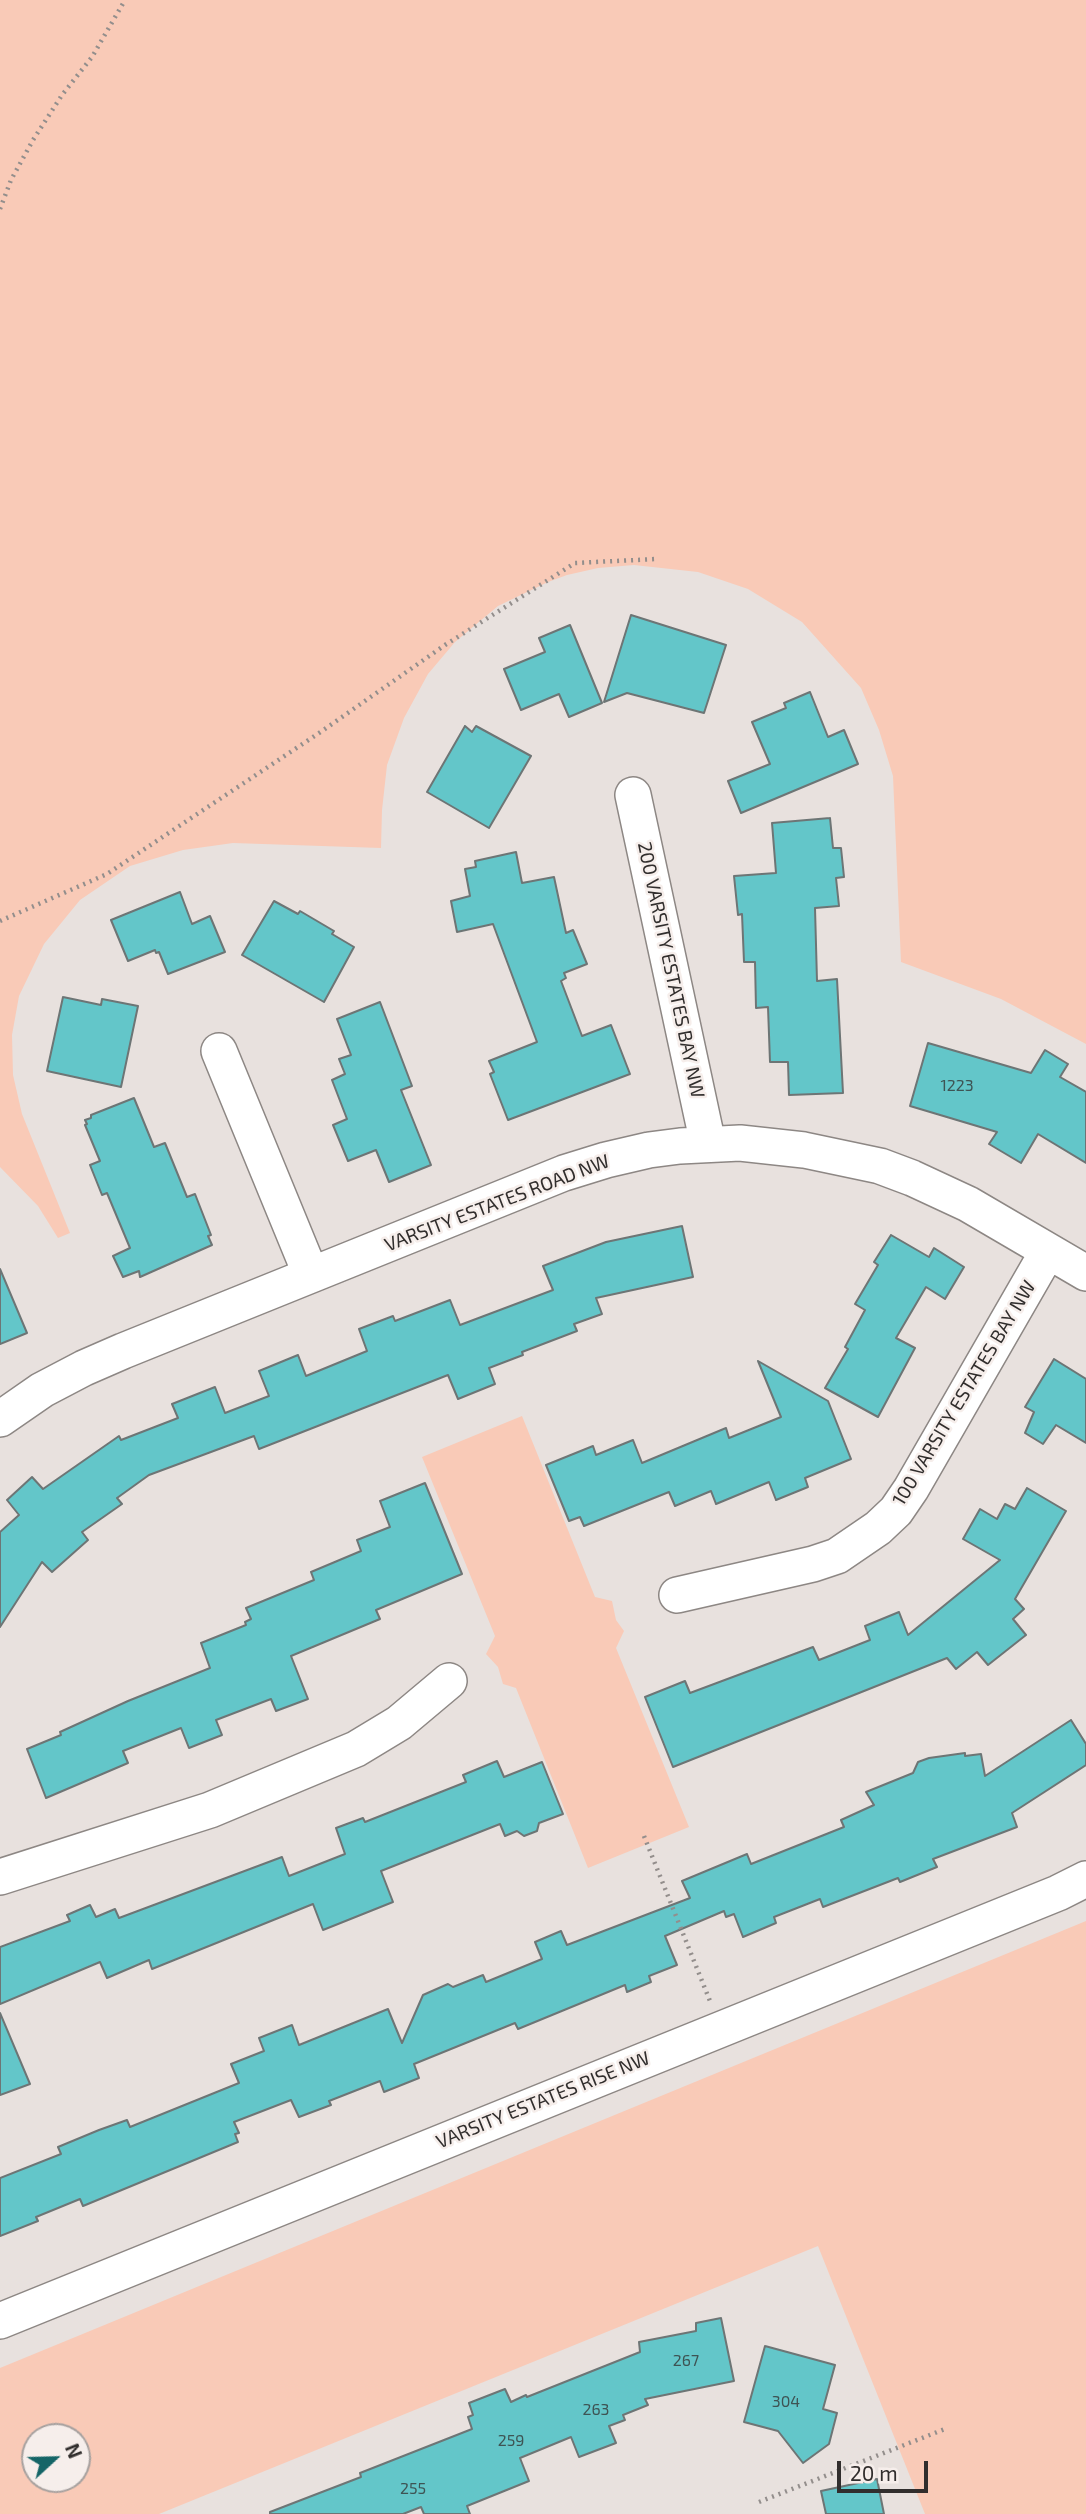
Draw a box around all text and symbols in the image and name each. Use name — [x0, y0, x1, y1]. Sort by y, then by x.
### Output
street label: 200 VARSITY ESTATES BAY NW — [633, 840, 709, 1100]
house number: 1223 — [940, 1076, 974, 1096]
street label: VARSITY ESTATES ROAD NW — [381, 1150, 613, 1256]
street label: 100 VARSITY ESTATES BAY NW — [888, 1276, 1040, 1510]
street label: VARSITY ESTATES RISE NW — [433, 2047, 653, 2153]
house number: 267 — [673, 2351, 699, 2371]
house number: 304 — [772, 2392, 800, 2412]
house number: 263 — [582, 2400, 610, 2420]
north arrow — [21, 2423, 91, 2493]
house number: 259 — [498, 2431, 524, 2451]
text: N — [61, 2440, 87, 2461]
scale bar — [841, 2448, 932, 2492]
text: 20 m — [850, 2460, 898, 2485]
house number: 255 — [400, 2479, 426, 2499]

